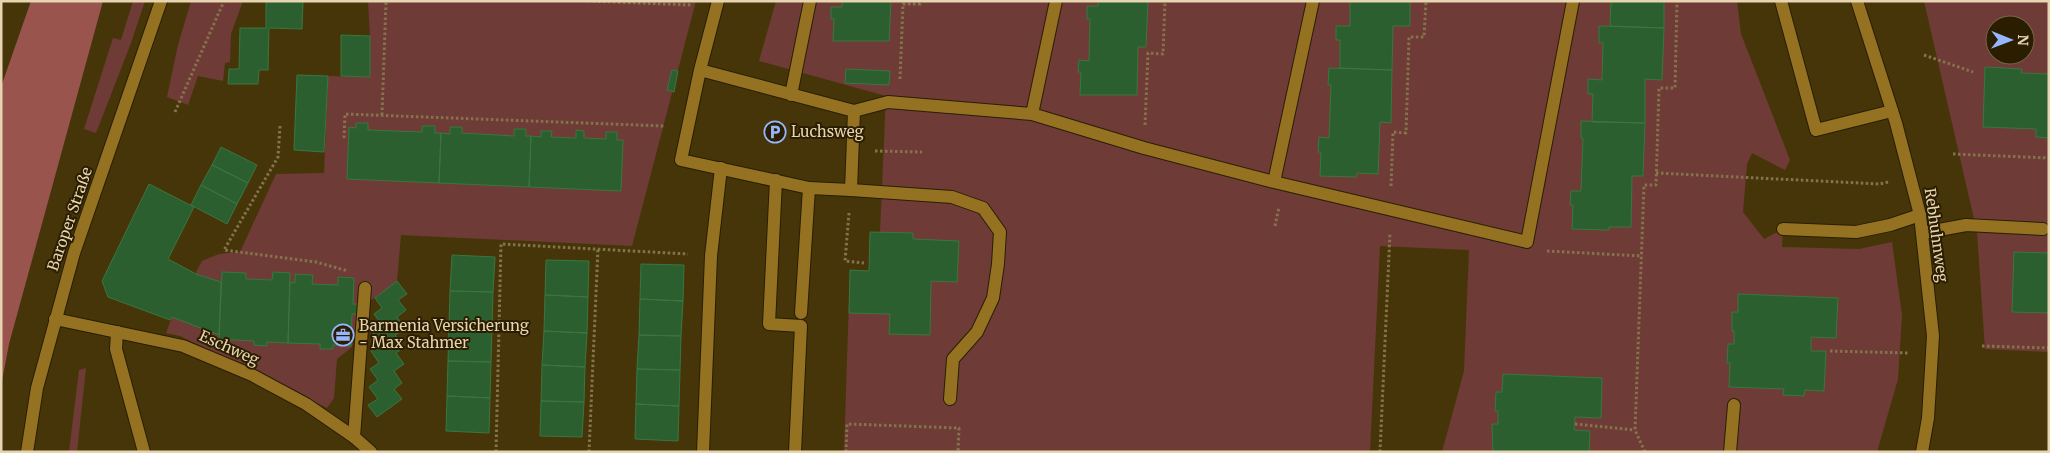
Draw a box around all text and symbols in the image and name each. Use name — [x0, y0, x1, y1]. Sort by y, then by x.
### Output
north arrow — [1985, 15, 2035, 65]
text: N — [2014, 35, 2032, 46]
parking icon: Luchsweg — [763, 120, 787, 144]
place label: Luchsweg — [791, 122, 864, 141]
street label: Baroper Straße — [43, 164, 96, 273]
street label: Rebhuhnweg — [1920, 187, 1953, 283]
place label: Barmenia Versicherung - Max Stahmer — [359, 316, 529, 352]
office icon: Barmenia Versicherung - Max Stahmer — [331, 323, 355, 347]
street label: Eschweg — [196, 326, 262, 369]

